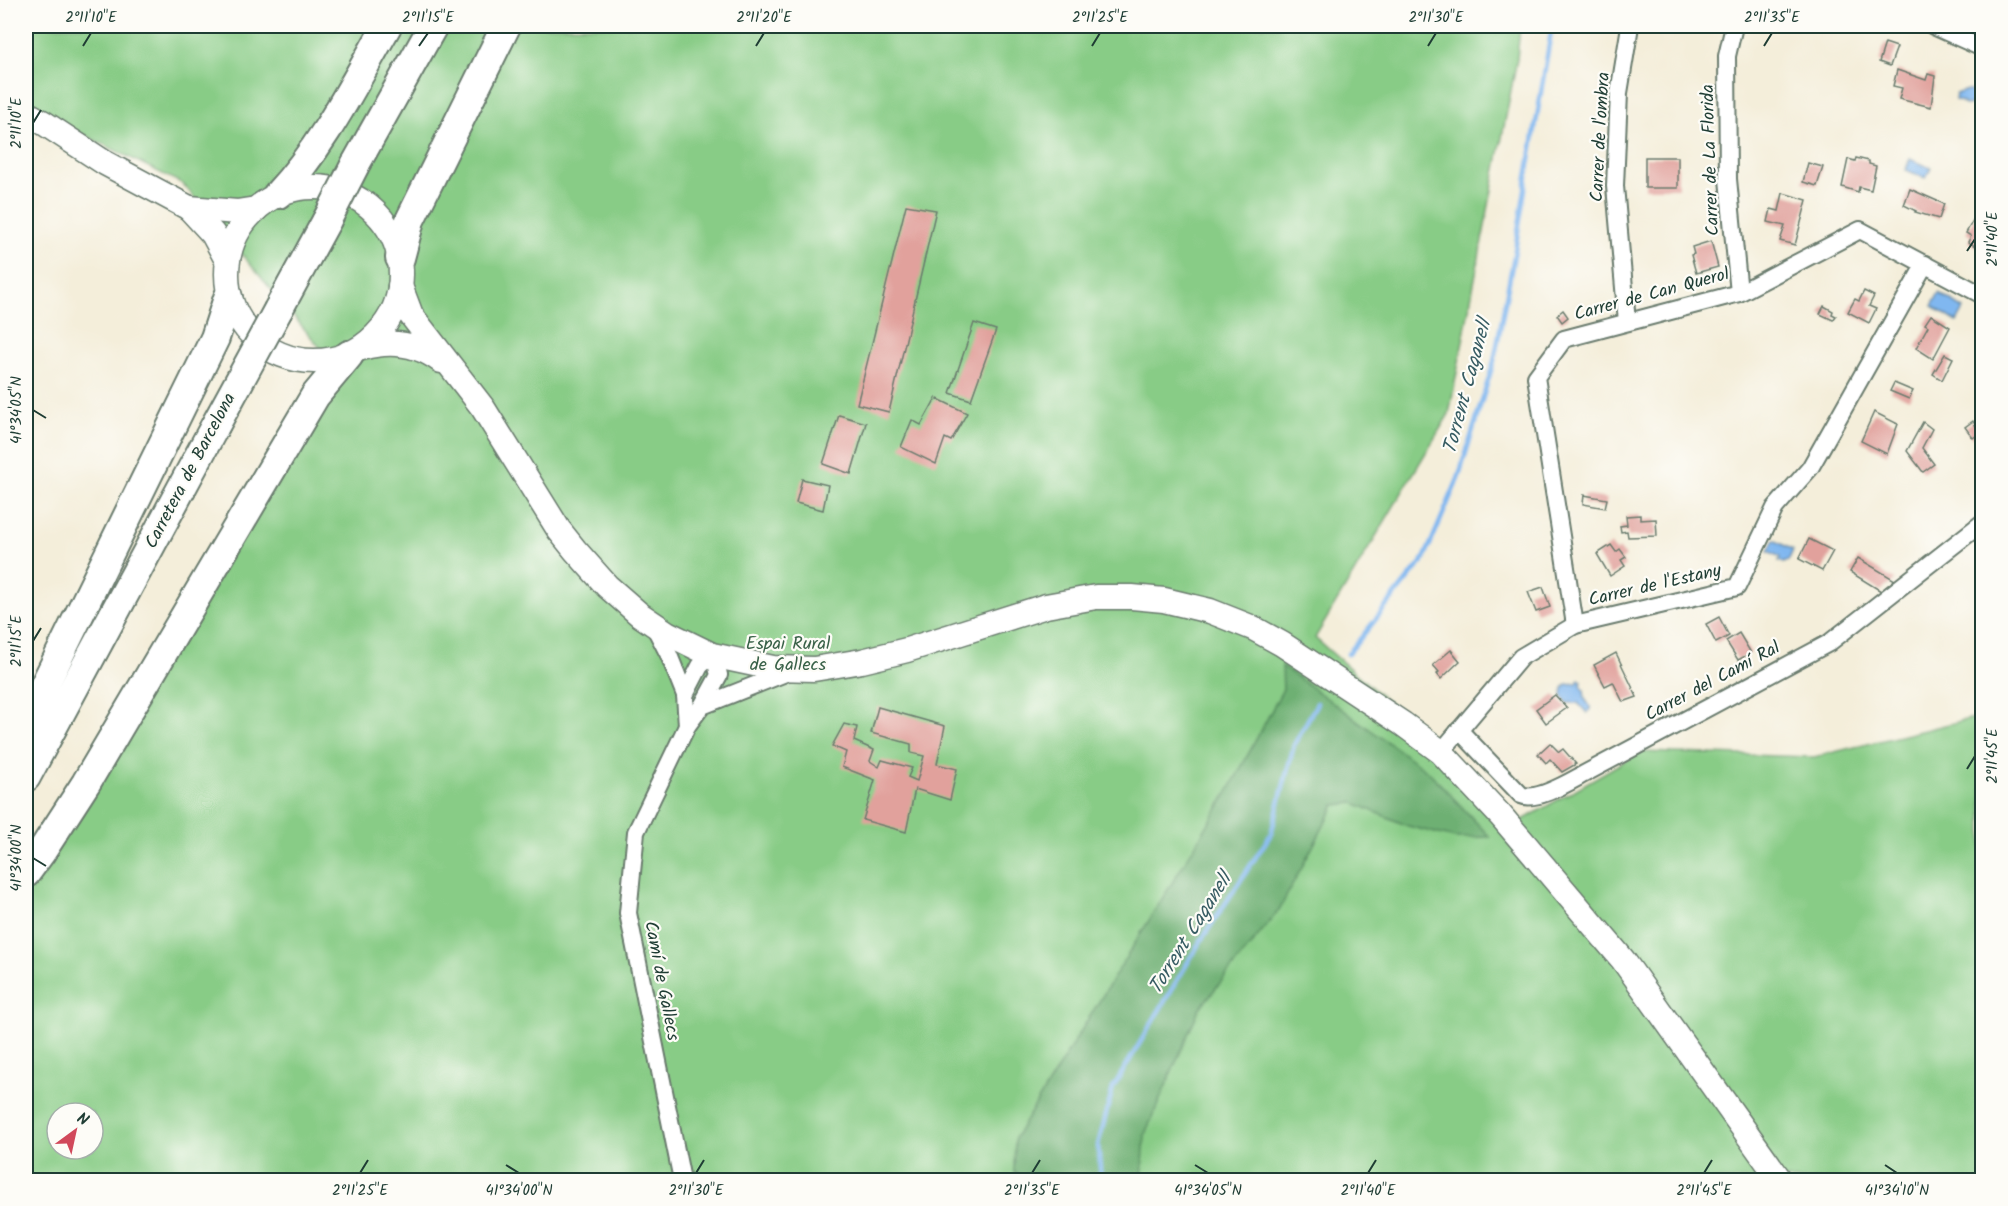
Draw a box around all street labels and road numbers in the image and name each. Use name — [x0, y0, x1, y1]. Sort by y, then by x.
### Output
street label: Carrer de l'ombra — [1583, 71, 1619, 203]
street label: Carrer de La Florida — [1694, 84, 1728, 236]
street label: Carrer de Can Querol — [1571, 260, 1733, 330]
street label: Carretera de Barcelona — [138, 388, 244, 554]
street label: Carrer de l'Estany — [1586, 557, 1725, 615]
street label: Carrer del Camí Ral — [1640, 634, 1786, 730]
street label: Camí de Gallecs — [635, 919, 687, 1044]

